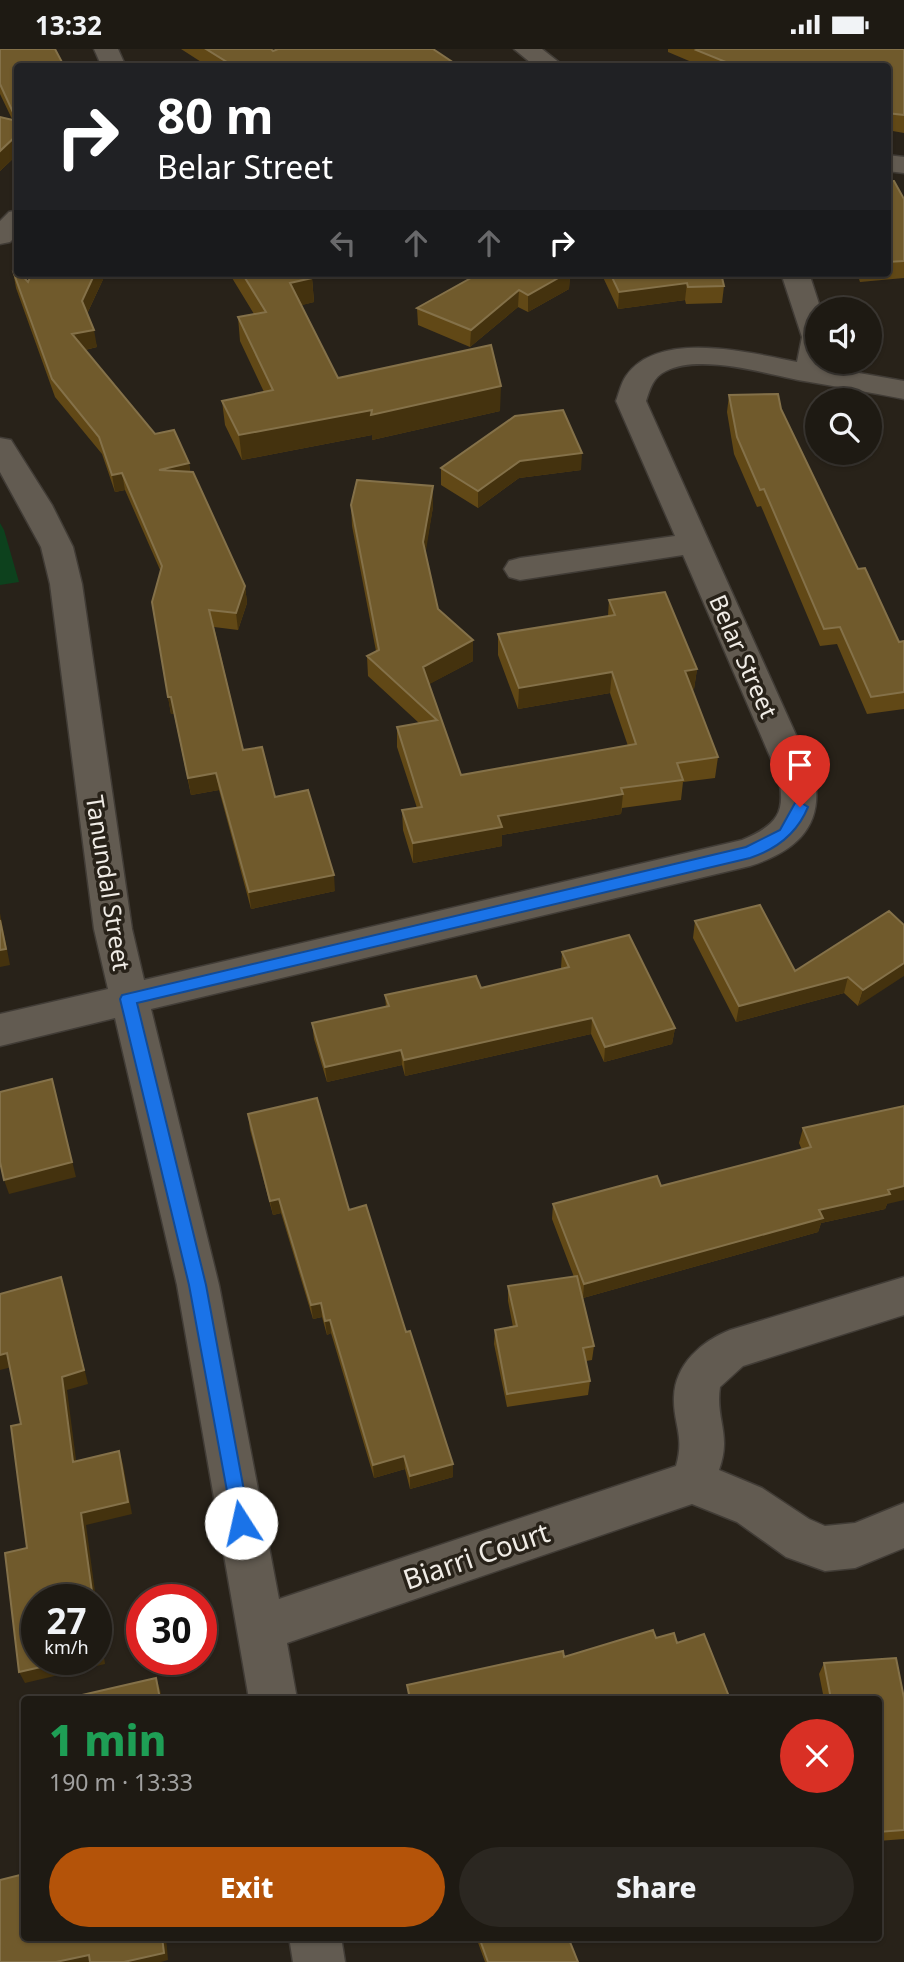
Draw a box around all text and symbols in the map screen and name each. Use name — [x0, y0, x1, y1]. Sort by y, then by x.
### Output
text: 13:32 — [35, 7, 102, 43]
text: 80 m — [157, 82, 274, 148]
icon: right — [42, 91, 133, 182]
text: Belar Street — [157, 145, 333, 188]
icon: left — [324, 224, 362, 262]
icon: ahead — [397, 224, 435, 262]
icon: ahead — [470, 224, 508, 262]
icon: right — [543, 224, 581, 262]
map controls — [805, 297, 882, 465]
button: sound — [805, 297, 882, 374]
button: search — [805, 388, 882, 465]
street label: Belar Street — [702, 589, 786, 723]
pin — [770, 735, 830, 807]
icon: arrive — [781, 746, 819, 784]
street label: Tanundal Street — [79, 793, 139, 973]
position arrow — [204, 1486, 278, 1560]
street label: Biarri Court — [398, 1512, 554, 1598]
speed limit sign: 30 — [126, 1584, 217, 1675]
text: 27 — [46, 1597, 87, 1644]
text: km/h — [44, 1635, 89, 1659]
text: 1 min — [49, 1711, 166, 1768]
button: close — [780, 1719, 854, 1793]
text: 190 m · 13:33 — [49, 1766, 193, 1798]
button: Exit — [49, 1847, 445, 1927]
button: Share — [459, 1847, 854, 1927]

